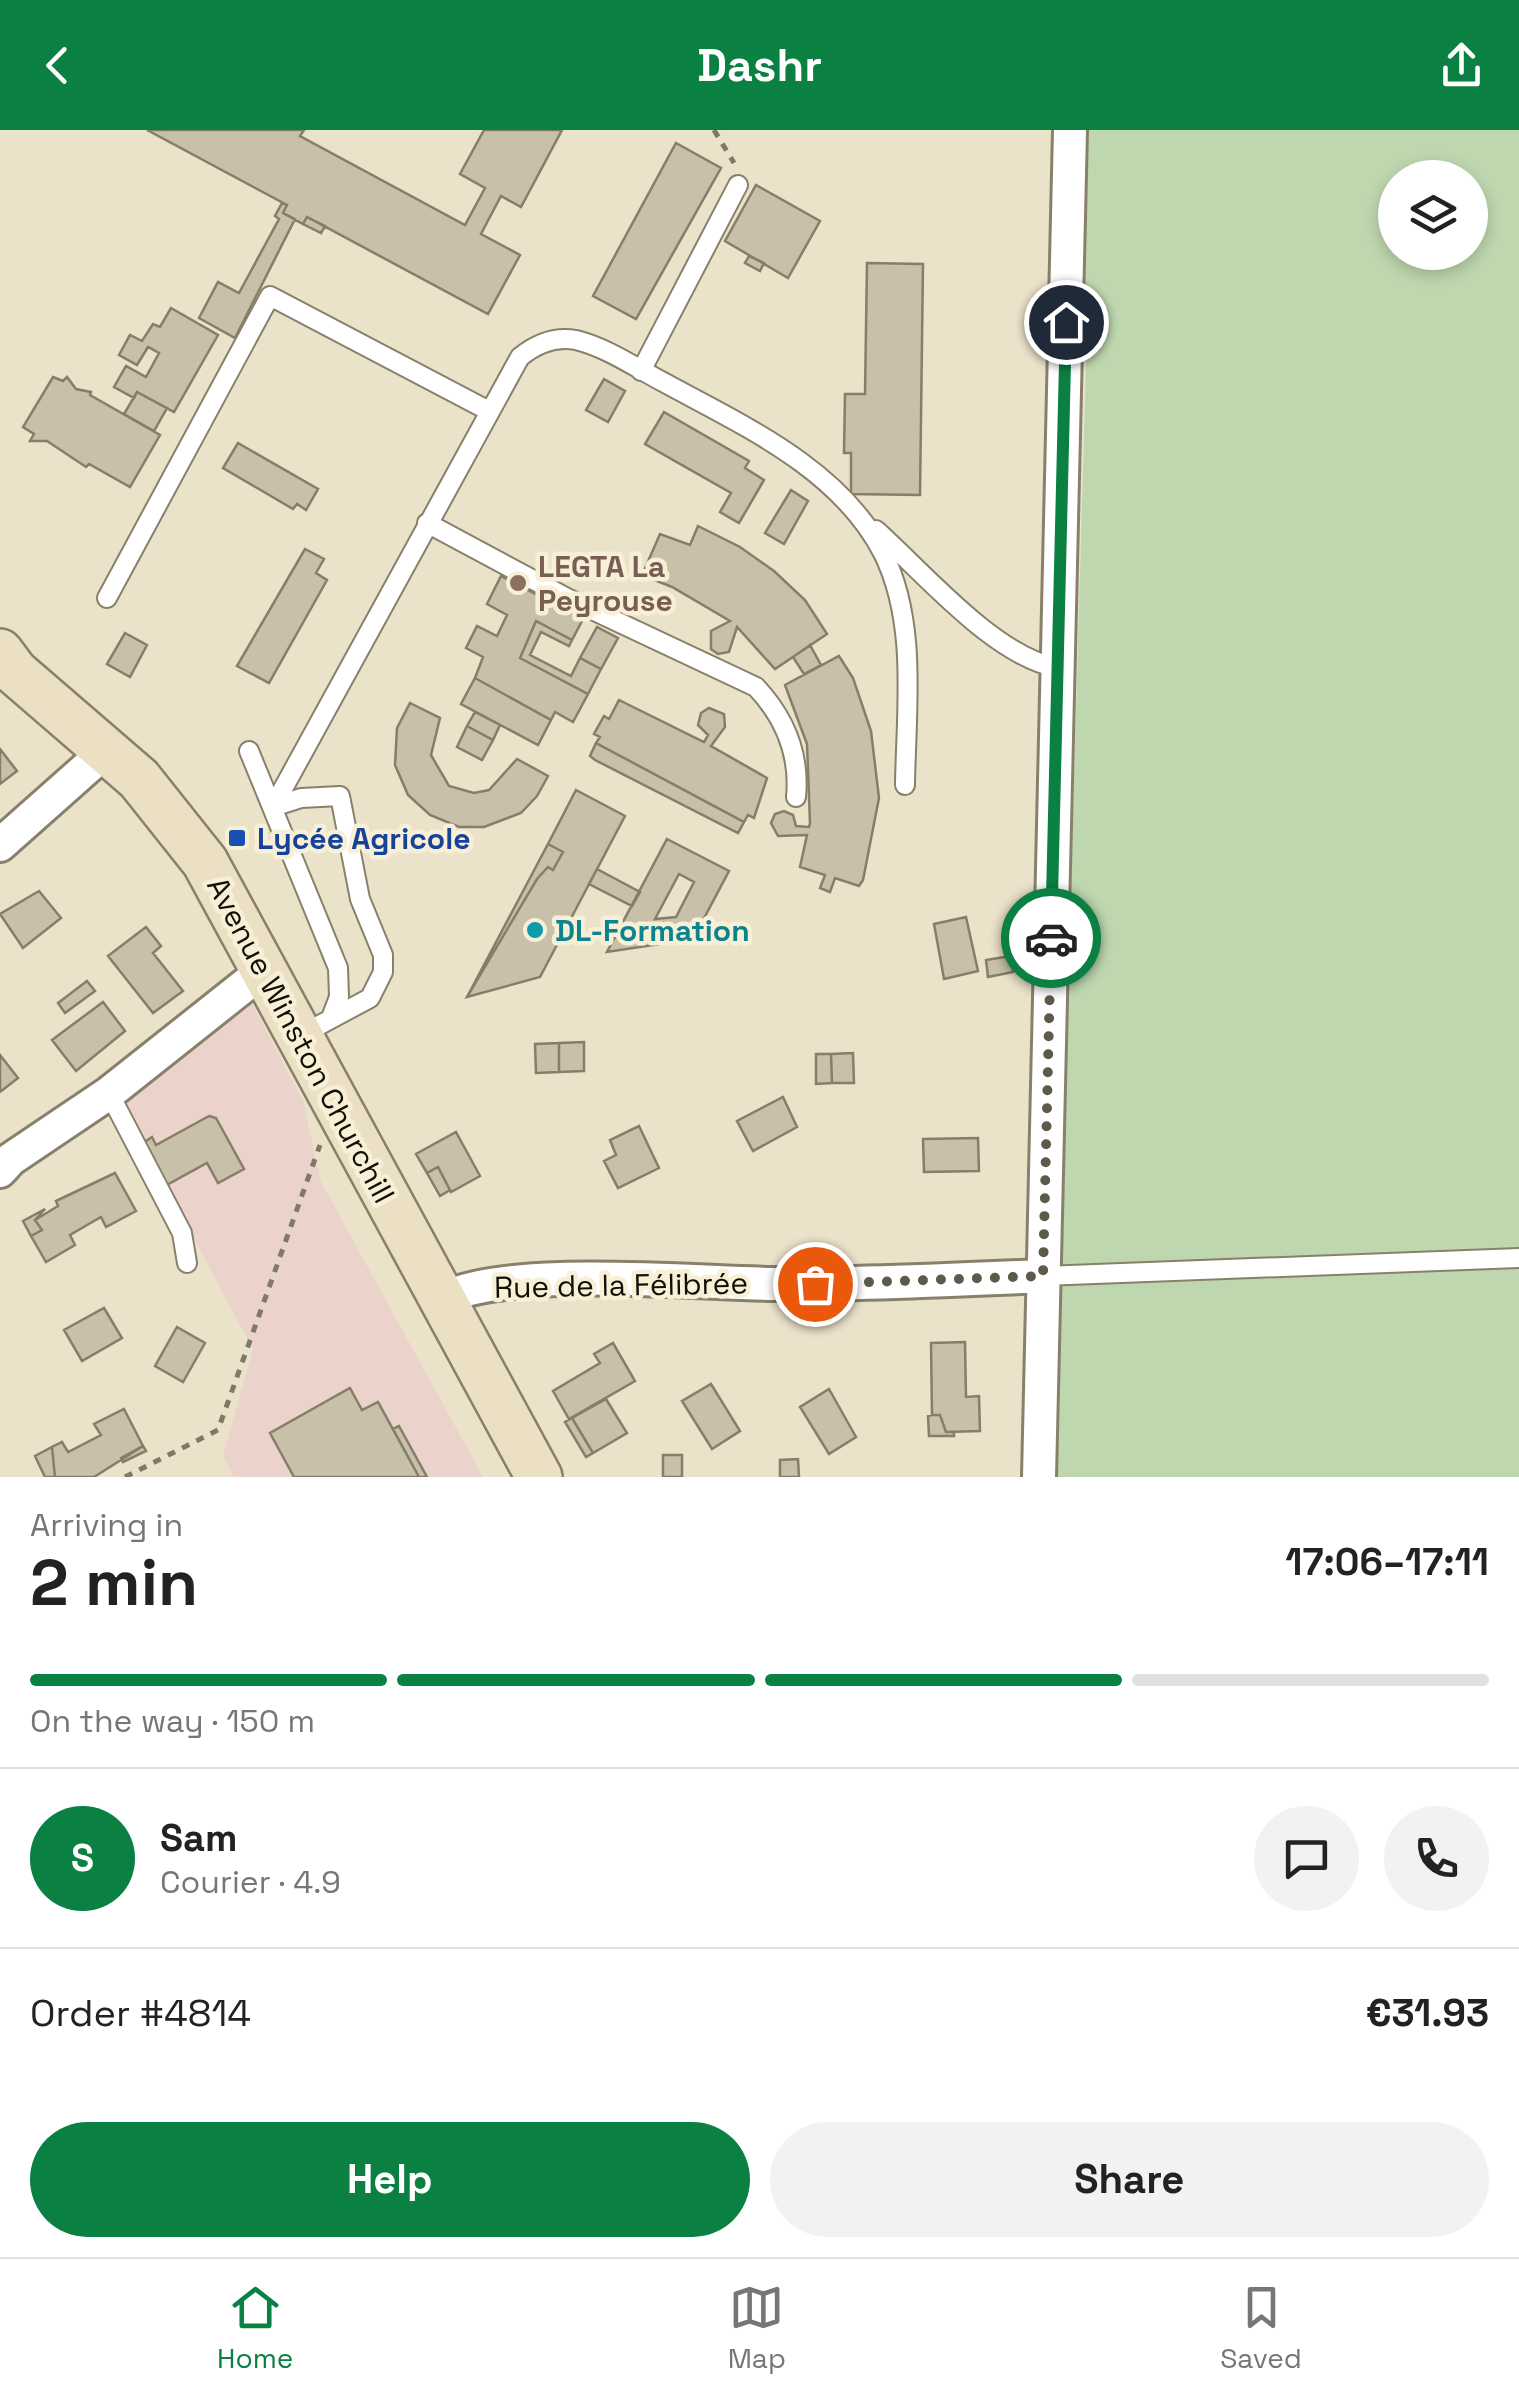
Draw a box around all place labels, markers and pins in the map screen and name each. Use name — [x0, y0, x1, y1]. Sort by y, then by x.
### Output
pin — [1024, 280, 1109, 365]
place label: LEGTA La Peyrouse — [538, 547, 673, 620]
marker: LEGTA La Peyrouse — [507, 572, 529, 594]
place label: Lycée Agricole — [257, 819, 470, 858]
marker: Lycée Agricole — [226, 827, 248, 849]
place label: DL-Formation — [555, 911, 750, 950]
marker: DL-Formation — [524, 919, 546, 941]
pin — [773, 1242, 858, 1327]

